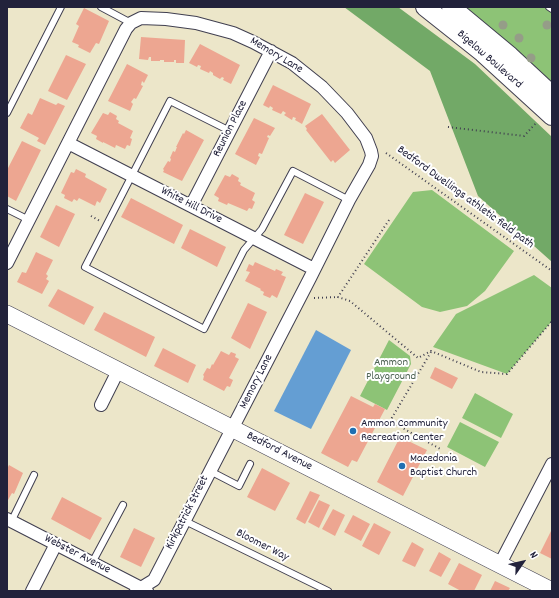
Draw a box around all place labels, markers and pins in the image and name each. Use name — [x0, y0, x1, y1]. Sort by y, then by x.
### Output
place label: Ammon Community Recreation Center — [361, 417, 448, 445]
marker: Ammon Community Recreation Center — [348, 426, 358, 436]
place label: Macedonia Baptist Church — [410, 452, 477, 480]
marker: Macedonia Baptist Church — [397, 461, 407, 471]

